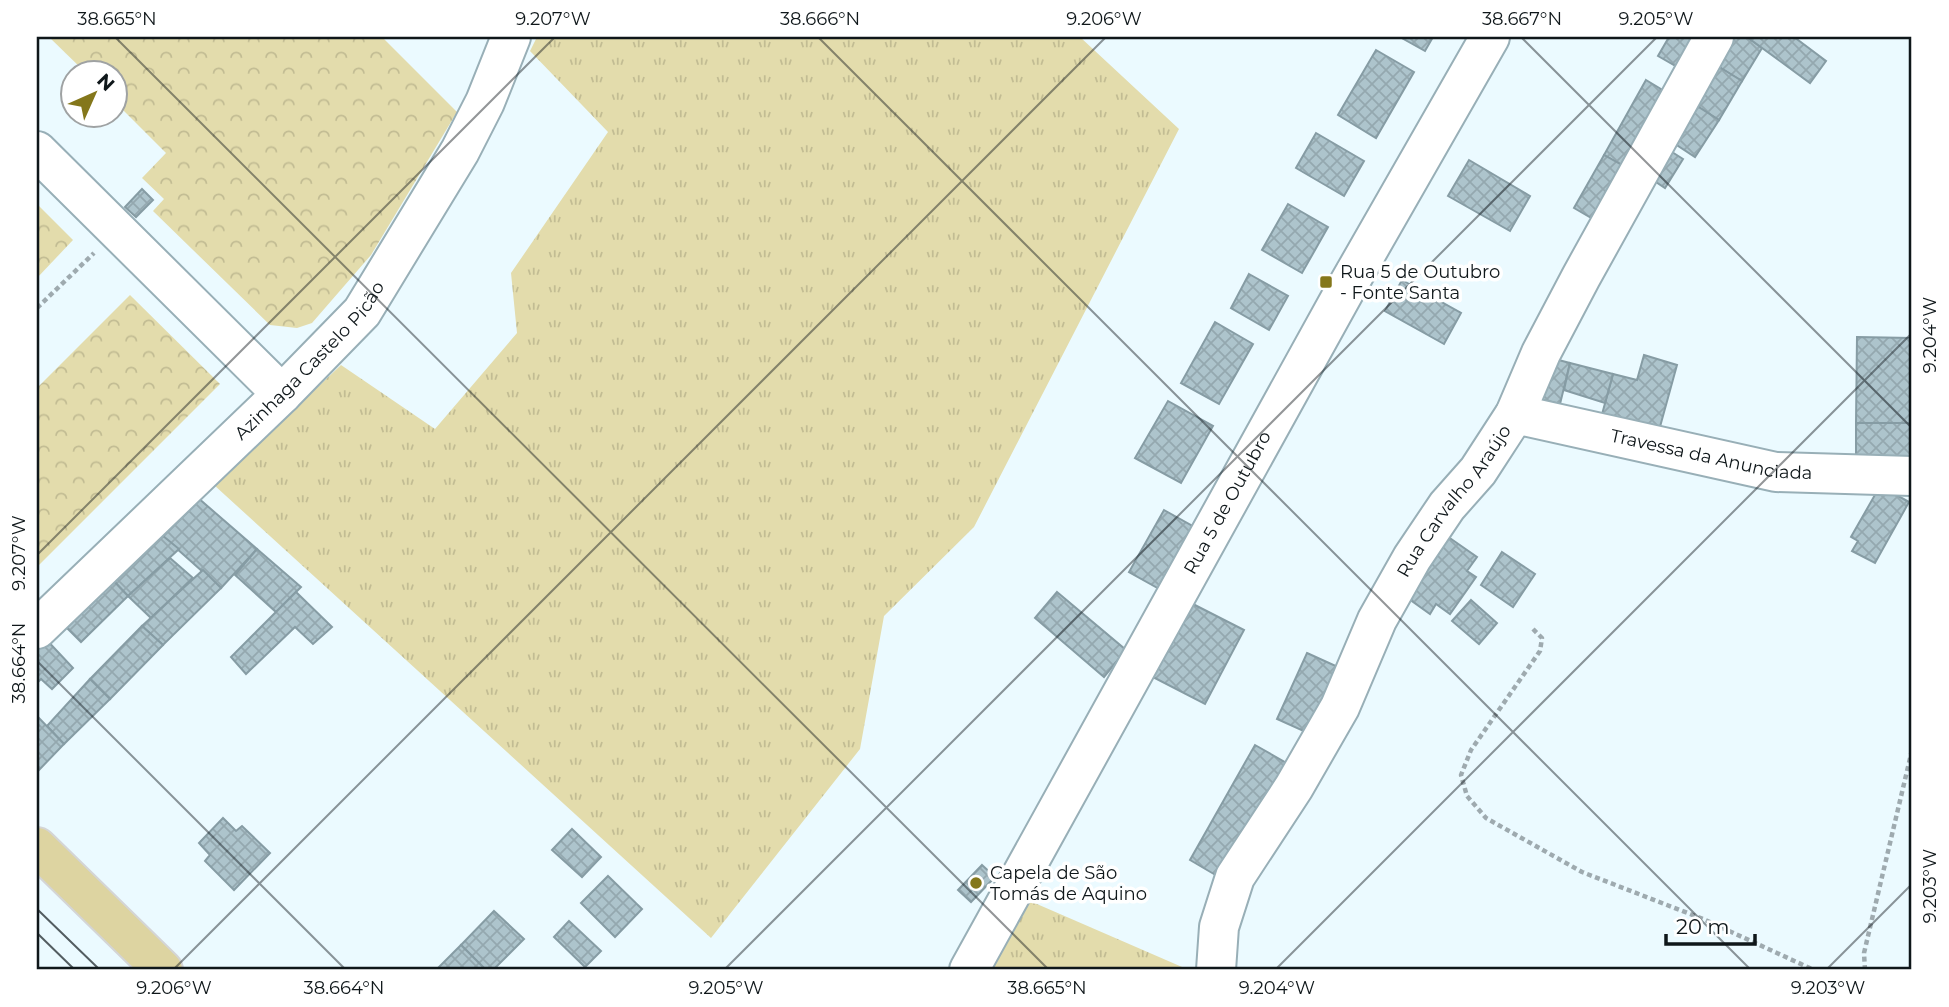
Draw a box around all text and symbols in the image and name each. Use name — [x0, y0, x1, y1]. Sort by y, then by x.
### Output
text: 38.665°N — [77, 8, 157, 30]
text: 9.207°W — [515, 8, 591, 30]
text: 38.666°N — [780, 8, 860, 30]
text: 9.206°W — [1066, 8, 1142, 30]
text: 38.667°N — [1482, 8, 1562, 30]
text: 9.205°W — [1619, 8, 1693, 30]
north arrow — [60, 60, 130, 130]
text: N — [92, 69, 119, 96]
place label: Rua 5 de Outubro - Fonte Santa — [1340, 261, 1500, 304]
marker: Rua 5 de Outubro - Fonte Santa — [1318, 274, 1334, 290]
street label: Azinhaga Castelo Picão — [230, 277, 389, 445]
text: 9.204°W — [1919, 297, 1941, 373]
street label: Rua Carvalho Araújo — [1392, 421, 1516, 581]
street label: Travessa da Anunciada — [1608, 425, 1813, 484]
street label: Rua 5 de Outubro — [1179, 427, 1276, 578]
text: 9.207°W — [8, 515, 30, 591]
text: 38.664°N — [8, 623, 30, 703]
text: 9.203°W — [1919, 849, 1941, 923]
place label: Capela de São Tomás de Aquino — [990, 862, 1147, 905]
marker: Capela de São Tomás de Aquino — [968, 875, 984, 891]
scale bar — [1666, 902, 1755, 946]
text: 20 m — [1676, 914, 1730, 939]
text: 9.206°W — [136, 977, 212, 999]
text: 38.664°N — [304, 977, 384, 999]
text: 9.205°W — [689, 977, 763, 999]
text: 38.665°N — [1007, 977, 1087, 999]
text: 9.204°W — [1239, 977, 1315, 999]
text: 9.203°W — [1791, 977, 1865, 999]

